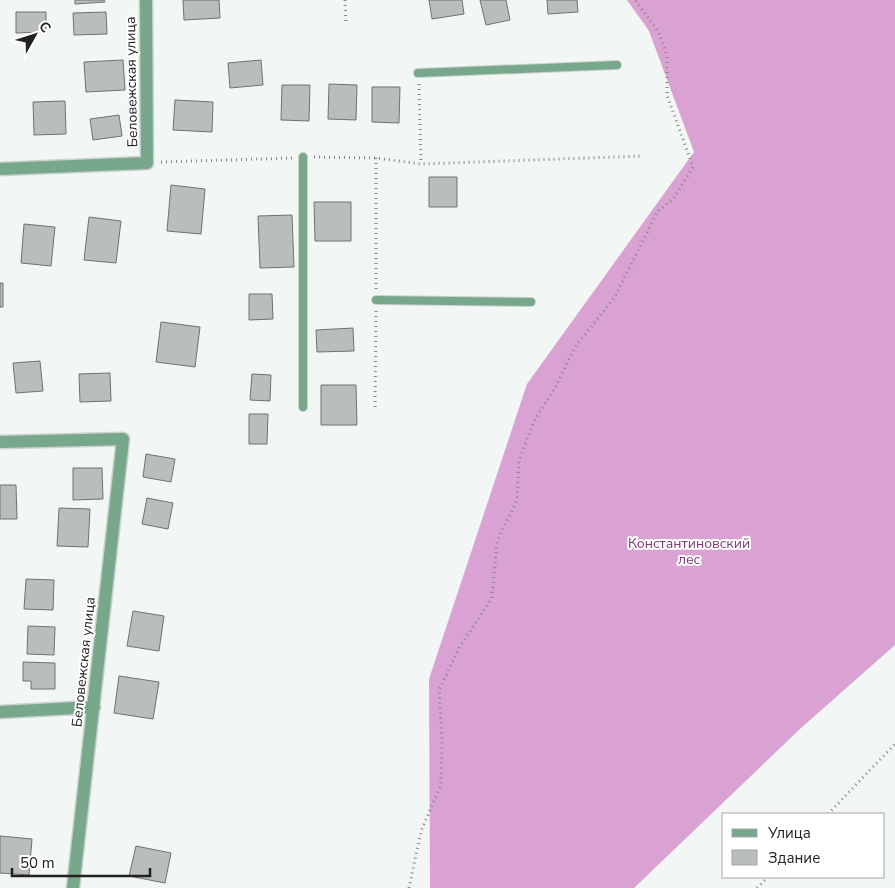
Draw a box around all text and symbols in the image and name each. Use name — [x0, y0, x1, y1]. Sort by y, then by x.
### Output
north arrow — [10, 10, 60, 60]
street label: Беловежская улица — [121, 16, 142, 148]
text: С — [34, 17, 55, 37]
park label: Константиновский лес — [628, 534, 750, 569]
street label: Беловежская улица — [67, 596, 100, 728]
legend — [722, 813, 885, 878]
text: Улица — [767, 823, 811, 843]
scale bar — [12, 846, 150, 878]
text: Здание — [768, 848, 820, 868]
text: 50 m — [20, 853, 55, 873]

